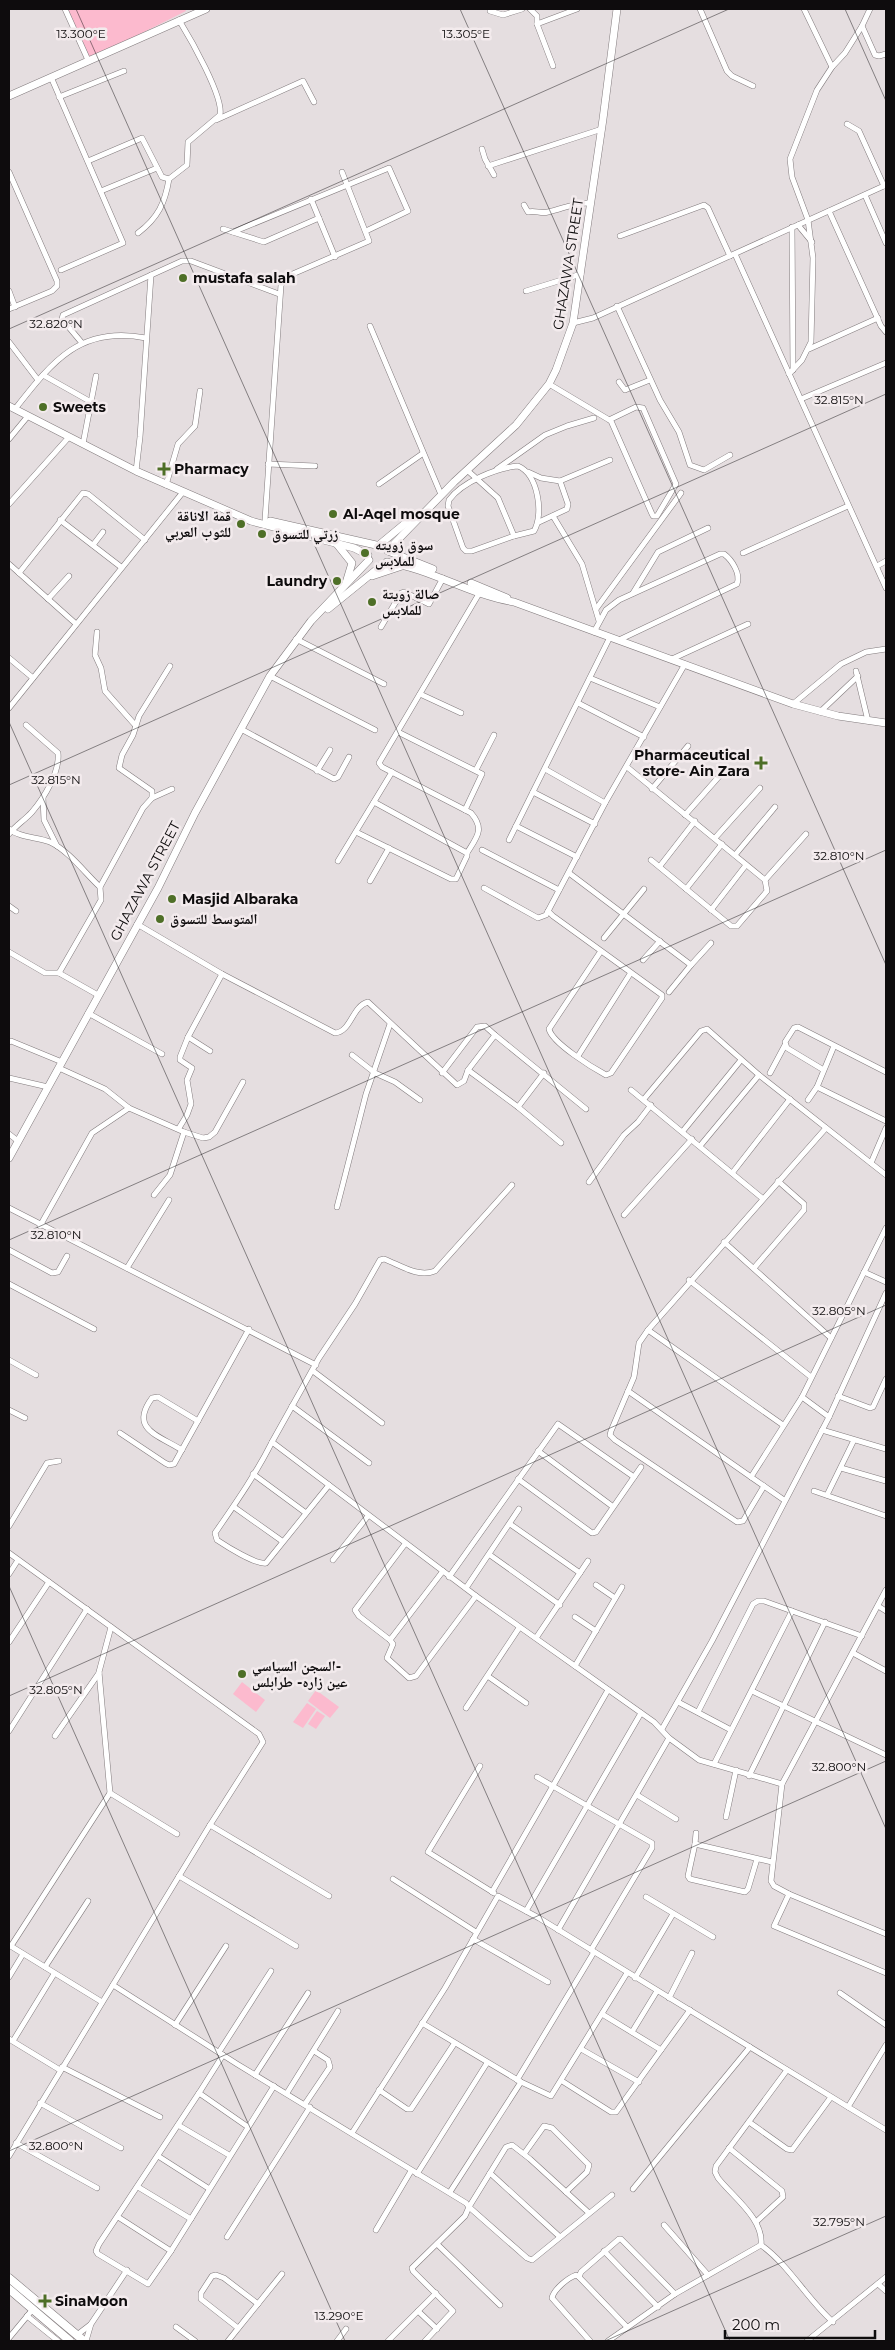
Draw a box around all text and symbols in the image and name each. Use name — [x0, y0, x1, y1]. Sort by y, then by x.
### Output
text: 13.300°E — [56, 26, 106, 41]
text: 13.305°E — [442, 26, 490, 41]
street label: GHAZAWA STREET — [549, 197, 587, 331]
place label: mustafa salah — [193, 269, 296, 287]
marker: mustafa salah — [177, 272, 189, 284]
text: 32.820°N — [29, 316, 83, 331]
text: 32.815°N — [814, 392, 864, 407]
place label: Sweets — [53, 398, 106, 416]
marker: Sweets — [37, 401, 49, 413]
place label: Pharmacy — [174, 460, 249, 478]
marker: Pharmacy — [158, 463, 170, 475]
place label: Al-Aqel mosque — [342, 505, 460, 523]
place label: قمة الاناقة للثوب العربي — [165, 507, 231, 543]
marker: Al-Aqel mosque — [327, 508, 339, 520]
marker: قمة الاناقة للثوب العربي — [235, 518, 247, 530]
place label: زرتي للتسوق — [272, 525, 338, 545]
marker: زرتي للتسوق — [256, 528, 268, 540]
place label: سوق زويته للملابس — [375, 536, 434, 570]
marker: سوق زويته للملابس — [359, 547, 371, 559]
place label: Laundry — [266, 572, 328, 590]
marker: Laundry — [331, 575, 343, 587]
place label: صالة زويتة للملابس — [382, 585, 439, 619]
marker: صالة زويتة للملابس — [366, 596, 378, 608]
place label: Pharmaceutical store- Ain Zara — [634, 746, 750, 780]
marker: Pharmaceutical store- Ain Zara — [754, 756, 768, 770]
text: 32.815°N — [31, 772, 81, 787]
street label: GHAZAWA STREET — [106, 818, 184, 944]
text: 32.810°N — [813, 848, 865, 863]
place label: Masjid Albaraka — [182, 890, 299, 908]
marker: Masjid Albaraka — [166, 893, 178, 905]
place label: المتوسط للتسوق — [170, 910, 257, 928]
marker: المتوسط للتسوق — [154, 913, 166, 925]
text: 32.810°N — [30, 1227, 82, 1242]
text: 32.805°N — [812, 1303, 866, 1318]
place label: السجن السياسي- عين زاره- طرابلس — [252, 1657, 348, 1691]
marker: السجن السياسي- عين زاره- طرابلس — [236, 1668, 248, 1680]
text: 32.805°N — [29, 1682, 83, 1697]
text: 32.800°N — [812, 1759, 866, 1774]
text: 32.800°N — [29, 2138, 83, 2153]
text: 32.795°N — [813, 2214, 865, 2229]
place label: SinaMoon — [55, 2292, 128, 2310]
marker: SinaMoon — [39, 2295, 51, 2307]
text: 13.290°E — [315, 2308, 363, 2323]
scale bar — [725, 2308, 875, 2340]
text: 200 m — [732, 2315, 780, 2334]

